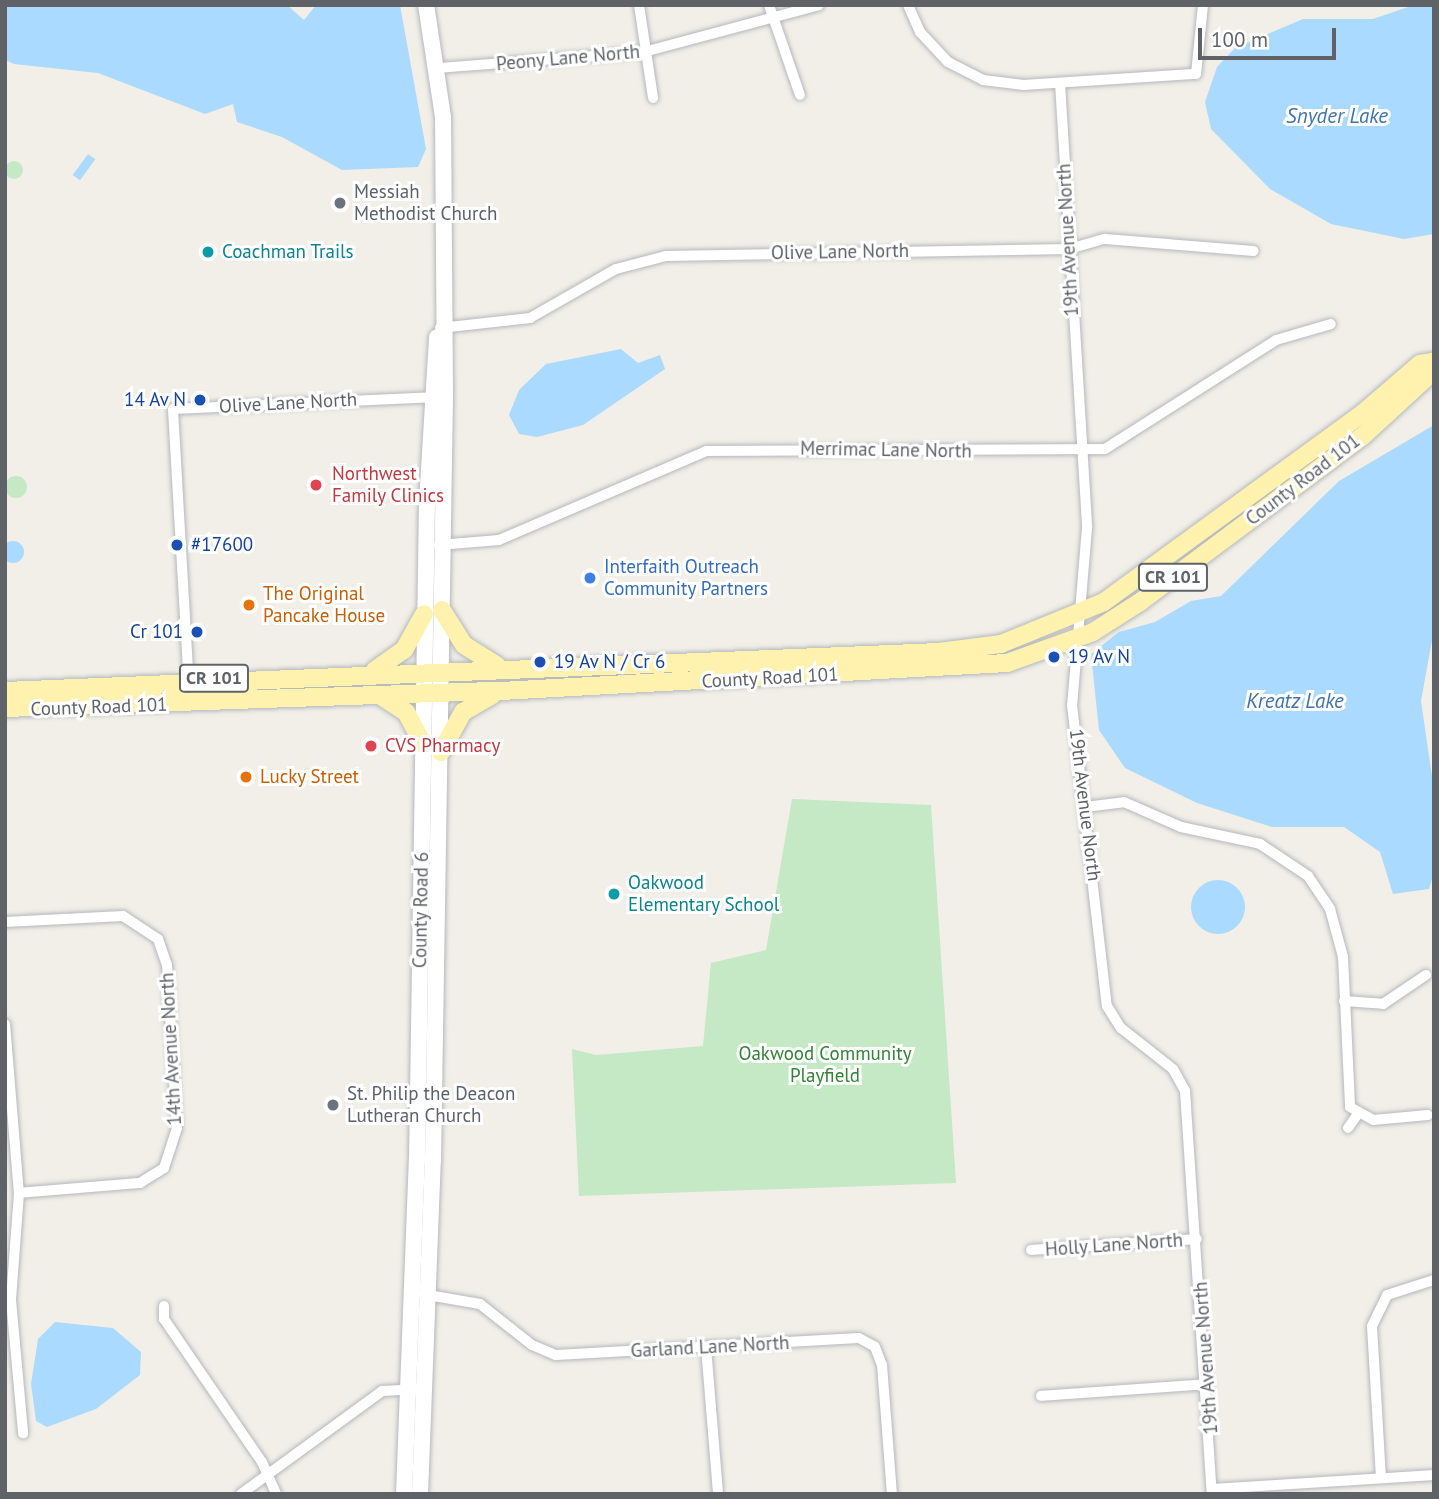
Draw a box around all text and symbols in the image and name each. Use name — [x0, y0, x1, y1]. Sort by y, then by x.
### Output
scale bar — [1201, 14, 1339, 58]
text: 100 m — [1211, 26, 1268, 53]
street label: Peony Lane North — [495, 40, 641, 76]
water label: Snyder Lake — [1286, 103, 1388, 129]
street label: 19th Avenue North — [1053, 163, 1083, 317]
place label: Messiah Methodist Church — [354, 181, 497, 225]
marker: Messiah Methodist Church — [332, 195, 348, 211]
street label: Olive Lane North — [771, 239, 909, 265]
place label: Coachman Trails — [222, 241, 354, 263]
marker: Coachman Trails — [200, 244, 216, 260]
street label: Olive Lane North — [218, 388, 358, 418]
place label: 14 Av N — [123, 389, 186, 411]
marker: 14 Av N — [192, 392, 208, 408]
street label: County Road 101 — [1241, 429, 1365, 531]
street label: Merrimac Lane North — [800, 437, 972, 463]
place label: Northwest Family Clinics — [332, 463, 445, 507]
marker: Northwest Family Clinics — [306, 475, 326, 495]
place label: #17600 — [191, 534, 253, 556]
marker: #17600 — [169, 537, 185, 553]
place label: Interfaith Outreach Community Partners — [604, 556, 769, 600]
road number: CR 101 — [1136, 562, 1210, 592]
marker: Interfaith Outreach Community Partners — [582, 570, 598, 586]
place label: The Original Pancake House — [263, 583, 385, 627]
marker: The Original Pancake House — [241, 597, 257, 613]
place label: Cr 101 — [130, 621, 183, 643]
marker: Cr 101 — [189, 624, 205, 640]
place label: 19 Av N — [1068, 646, 1131, 668]
marker: 19 Av N — [1046, 649, 1062, 665]
place label: 19 Av N / Cr 6 — [554, 651, 667, 673]
marker: 19 Av N / Cr 6 — [532, 654, 548, 670]
street label: County Road 101 — [701, 663, 839, 693]
road number: CR 101 — [177, 664, 251, 692]
water label: Kreatz Lake — [1246, 688, 1344, 714]
street label: County Road 101 — [30, 693, 168, 721]
street label: 19th Avenue North — [1064, 727, 1106, 883]
place label: CVS Pharmacy — [385, 735, 500, 757]
marker: CVS Pharmacy — [363, 738, 379, 754]
place label: Lucky Street — [260, 766, 360, 788]
marker: Lucky Street — [238, 769, 254, 785]
street label: County Road 6 — [409, 851, 433, 969]
place label: Oakwood Elementary School — [628, 872, 780, 916]
marker: Oakwood Elementary School — [606, 886, 622, 902]
street label: 14th Avenue North — [156, 972, 186, 1126]
park label: Oakwood Community Playfield — [738, 1043, 912, 1087]
place label: St. Philip the Deacon Lutheran Church — [347, 1083, 517, 1127]
marker: St. Philip the Deacon Lutheran Church — [325, 1097, 341, 1113]
street label: Holly Lane North — [1044, 1229, 1184, 1261]
street label: 19th Avenue North — [1189, 1280, 1223, 1436]
street label: Garland Lane North — [630, 1331, 790, 1363]

